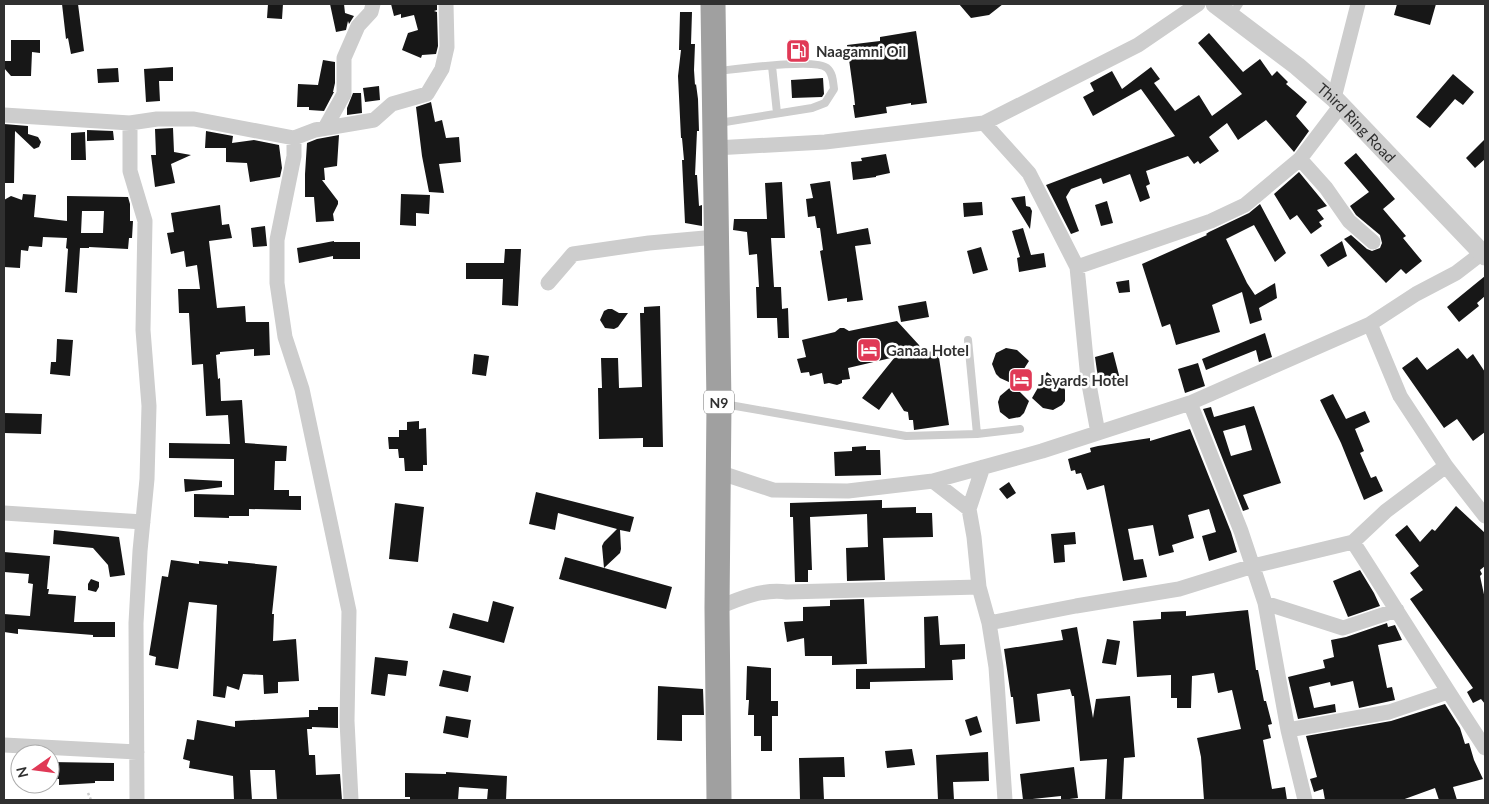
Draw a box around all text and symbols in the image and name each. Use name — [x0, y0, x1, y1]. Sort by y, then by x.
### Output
fuel station icon: Naagamni Oil — [785, 38, 811, 64]
place label: Naagamni Oil — [816, 42, 906, 60]
street label: Third Ring Road — [1314, 79, 1400, 166]
hotel icon: Ganaa Hotel — [856, 337, 882, 363]
place label: Ganaa Hotel — [886, 341, 969, 359]
hotel icon: Jeyards Hotel — [1008, 367, 1034, 393]
place label: Jeyards Hotel — [1038, 371, 1129, 389]
road number: N9 — [704, 391, 734, 414]
north arrow — [10, 744, 60, 794]
text: N — [12, 765, 31, 780]

